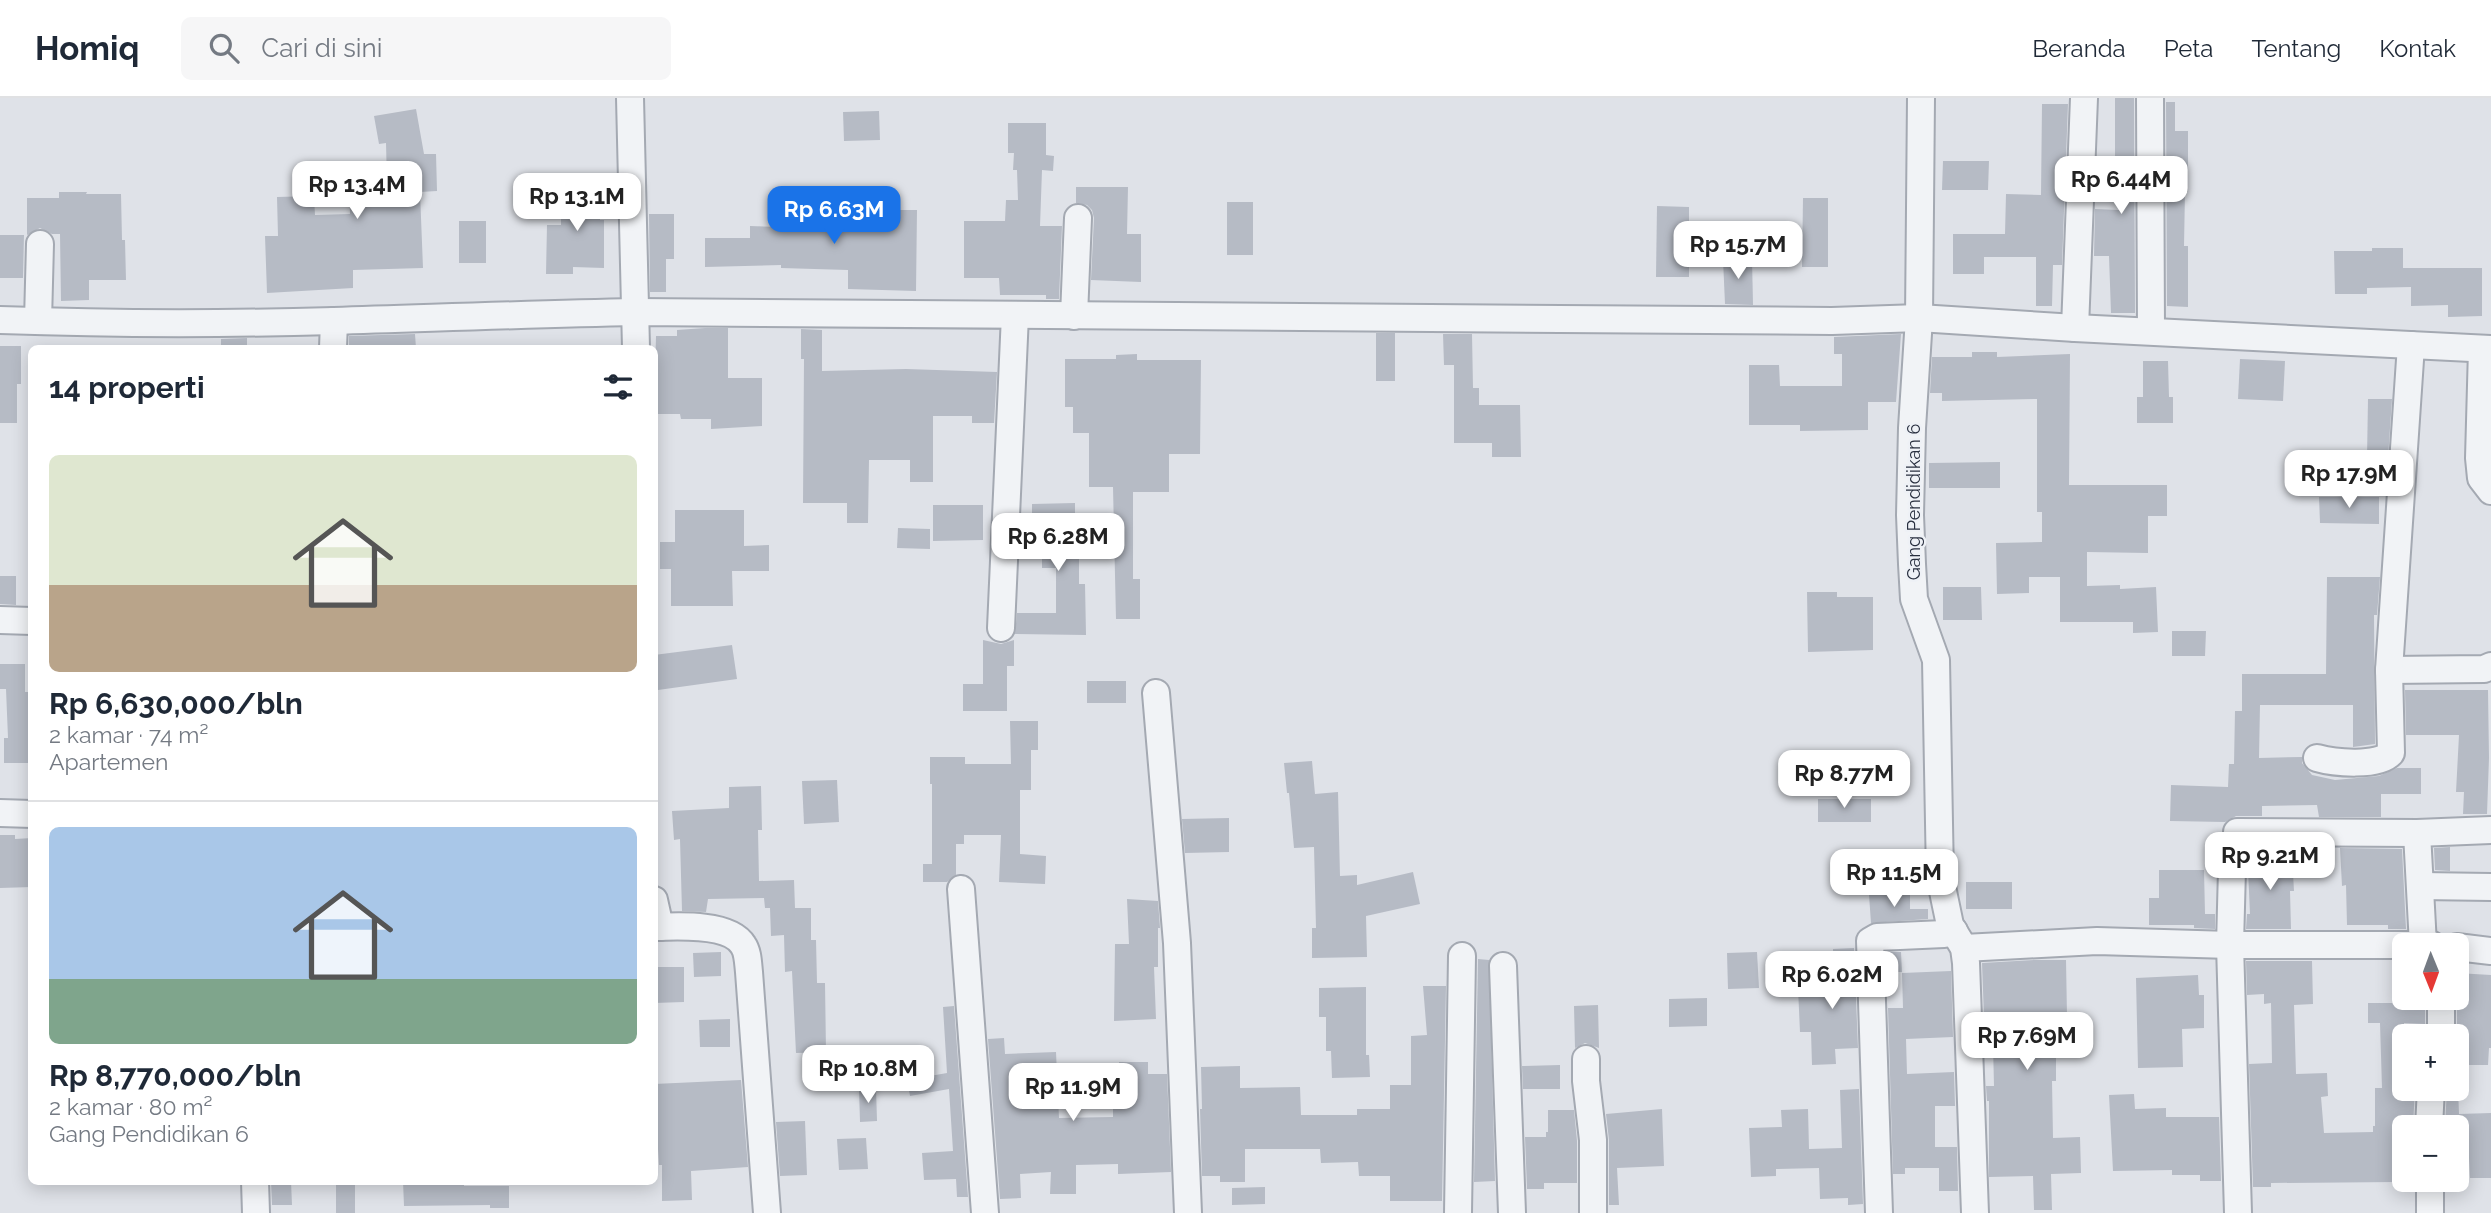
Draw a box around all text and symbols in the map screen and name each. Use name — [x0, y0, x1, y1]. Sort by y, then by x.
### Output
search box — [181, 17, 671, 80]
text: Homiq — [35, 29, 139, 68]
icon: search — [205, 29, 243, 67]
text: Cari di sini — [261, 33, 382, 63]
text: Beranda — [2032, 34, 2126, 63]
text: Peta — [2164, 34, 2213, 63]
text: Tentang — [2251, 34, 2341, 63]
text: Kontak — [2379, 34, 2456, 63]
pin: Rp 6.44M — [2049, 156, 2193, 216]
pin: Rp 13.4M — [285, 162, 429, 221]
text: Rp 6.44M — [2071, 165, 2171, 192]
text: Rp 13.4M — [308, 170, 406, 197]
pin: Rp 13.1M — [505, 174, 649, 233]
text: Rp 13.1M — [529, 182, 625, 209]
pin: Rp 6.63M — [762, 186, 906, 246]
text: Rp 6.63M — [784, 195, 884, 222]
pin: Rp 15.7M — [1666, 222, 1810, 281]
text: Rp 15.7M — [1690, 230, 1786, 257]
icon: filters — [599, 368, 637, 406]
text: 14 properti — [49, 370, 205, 405]
street label: Gang Pendidikan 6 — [1903, 424, 1924, 580]
pin: Rp 17.9M — [2277, 450, 2421, 510]
text: Rp 17.9M — [2301, 459, 2397, 486]
icon: home — [280, 500, 406, 626]
pin: Rp 6.28M — [986, 514, 1130, 573]
text: Rp 6.28M — [1007, 522, 1109, 549]
text: Rp 6,630,000/bln — [49, 686, 303, 721]
text: 2 kamar · 74 m² — [49, 721, 208, 748]
text: Apartemen — [49, 748, 168, 775]
pin: Rp 8.77M — [1772, 750, 1916, 810]
text: Rp 8.77M — [1794, 759, 1894, 786]
pin: Rp 9.21M — [2198, 832, 2342, 892]
text: Rp 9.21M — [2221, 841, 2319, 868]
pin: Rp 11.5M — [1822, 850, 1966, 909]
text: Rp 11.5M — [1846, 858, 1942, 885]
icon: home — [280, 872, 406, 998]
north arrow — [2392, 933, 2469, 1010]
map controls — [2392, 933, 2469, 1192]
pin: Rp 6.02M — [1760, 951, 1904, 1011]
text: Rp 6.02M — [1781, 960, 1883, 987]
pin: Rp 7.69M — [1955, 1012, 2099, 1072]
text: Rp 7.69M — [1977, 1021, 2077, 1048]
button: + — [2392, 1024, 2469, 1101]
pin: Rp 10.8M — [796, 1046, 940, 1105]
text: Rp 10.8M — [818, 1054, 918, 1081]
text: Rp 8,770,000/bln — [49, 1058, 301, 1093]
pin: Rp 11.9M — [1001, 1063, 1145, 1123]
text: Rp 11.9M — [1025, 1072, 1121, 1099]
text: 2 kamar · 80 m² — [49, 1093, 212, 1120]
button: − — [2392, 1115, 2469, 1192]
text: Gang Pendidikan 6 — [49, 1120, 249, 1147]

